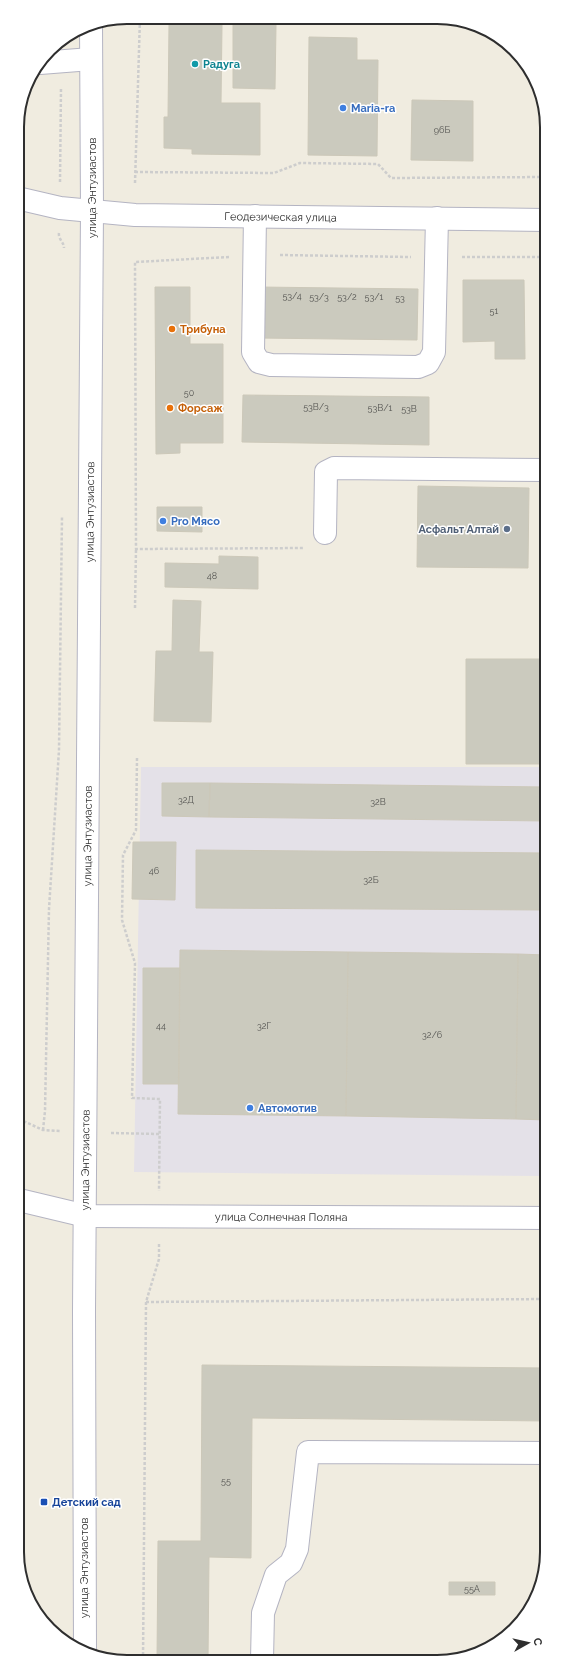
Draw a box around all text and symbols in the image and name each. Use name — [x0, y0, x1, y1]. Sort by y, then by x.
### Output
place label: Радуга — [203, 58, 240, 71]
marker: Радуга — [190, 59, 200, 69]
place label: Maria-ra — [351, 102, 395, 115]
marker: Maria-ra — [338, 103, 348, 113]
house number: 96Б — [434, 125, 450, 135]
street label: улица Энтузиастов — [86, 138, 99, 238]
street label: Геодезическая улица — [224, 210, 337, 224]
house number: 53/4 — [282, 291, 302, 301]
house number: 53/3 — [309, 292, 329, 302]
house number: 53/2 — [337, 292, 357, 302]
house number: 53/1 — [365, 292, 384, 302]
house number: 53 — [395, 293, 405, 303]
house number: 51 — [490, 306, 499, 316]
place label: Трибуна — [180, 323, 226, 336]
marker: Трибуна — [167, 324, 177, 334]
house number: 50 — [184, 388, 195, 398]
place label: Форсаж — [178, 402, 223, 415]
house number: 53В/3 — [303, 402, 329, 412]
marker: Форсаж — [165, 403, 175, 413]
house number: 53В/1 — [368, 403, 393, 413]
house number: 53В — [401, 404, 417, 414]
street label: улица Энтузиастов — [83, 461, 97, 562]
place label: Pro Мясо — [171, 515, 220, 528]
marker: Pro Мясо — [158, 516, 168, 526]
place label: Асфальт Алтай — [419, 523, 499, 536]
marker: Асфальт Алтай — [502, 524, 512, 534]
house number: 48 — [207, 571, 217, 581]
street label: улица Энтузиастов — [81, 785, 94, 886]
house number: 32Д — [178, 795, 194, 805]
house number: 32В — [370, 797, 386, 807]
house number: 46 — [149, 866, 160, 876]
house number: 32Б — [363, 875, 379, 885]
house number: 44 — [156, 1021, 166, 1031]
house number: 32Г — [257, 1021, 271, 1031]
house number: 32/6 — [422, 1030, 443, 1040]
place label: Автомотив — [258, 1102, 317, 1115]
marker: Автомотив — [245, 1103, 255, 1113]
street label: улица Энтузиастов — [78, 1109, 92, 1210]
street label: улица Солнечная Поляна — [215, 1210, 347, 1224]
house number: 55 — [221, 1476, 231, 1486]
place label: Детский сад — [52, 1496, 121, 1509]
marker: Детский сад — [39, 1497, 49, 1507]
street label: улица Энтузиастов — [78, 1518, 91, 1618]
house number: 55А — [464, 1584, 480, 1594]
north arrow — [508, 1623, 548, 1663]
text: С — [530, 1637, 544, 1647]

